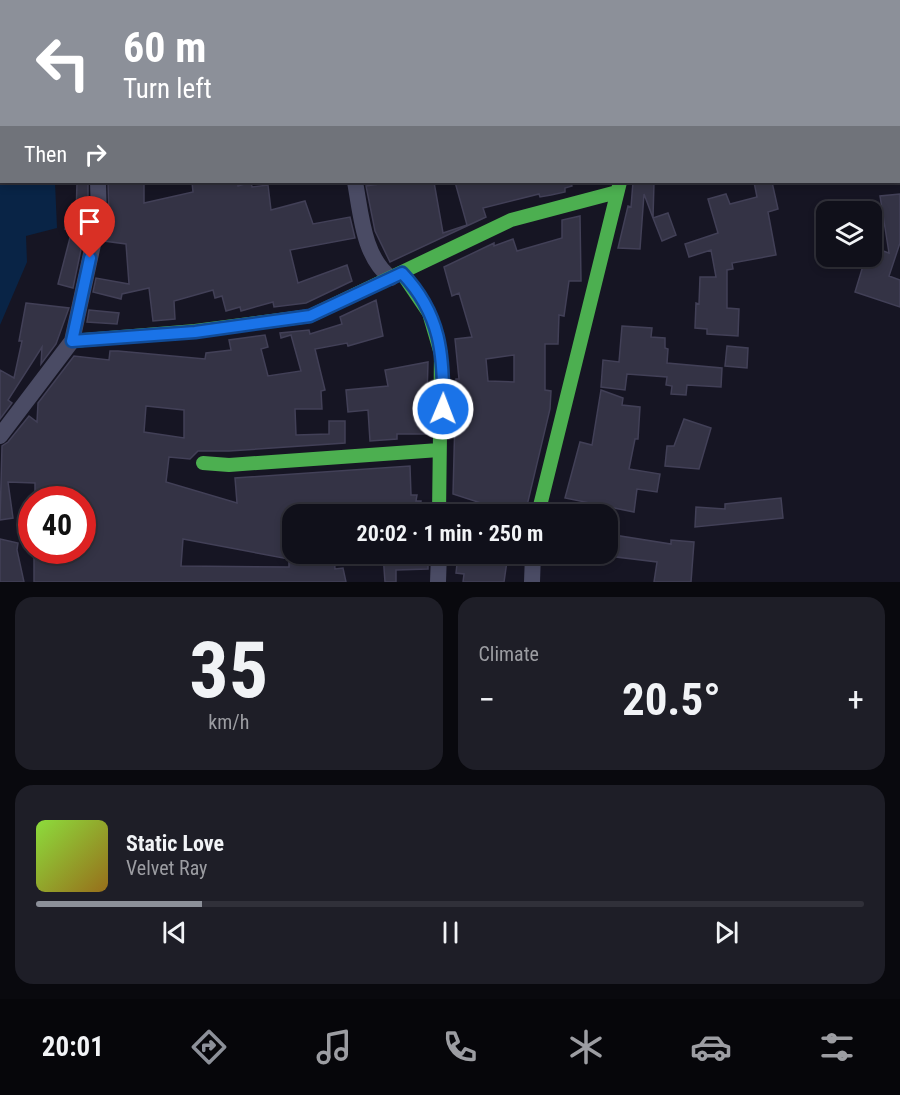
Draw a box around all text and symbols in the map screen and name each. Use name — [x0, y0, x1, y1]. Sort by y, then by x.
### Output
text: 60 m — [123, 23, 206, 72]
icon: left — [24, 24, 102, 102]
text: Turn left — [123, 73, 212, 105]
icon: right — [79, 138, 112, 171]
text: Then — [24, 142, 67, 167]
pin — [64, 196, 115, 258]
map controls — [816, 201, 882, 267]
button: layers — [816, 201, 882, 267]
icon: arrive — [73, 205, 106, 238]
position arrow — [411, 377, 475, 441]
speed limit sign: 40 — [18, 486, 96, 564]
text: 20:02 · 1 min · 250 m — [357, 521, 543, 546]
text: 35 — [189, 625, 268, 716]
text: Climate — [479, 642, 539, 666]
text: 20.5° — [622, 673, 721, 726]
text: − — [479, 680, 495, 719]
text: + — [848, 680, 864, 719]
text: km/h — [208, 710, 249, 734]
text: Static Love — [126, 831, 224, 856]
text: Velvet Ray — [126, 856, 207, 880]
icon: previous — [158, 916, 191, 949]
icon: pause — [434, 916, 467, 949]
icon: next — [710, 916, 743, 949]
icon: directions — [188, 1026, 230, 1068]
icon: music — [313, 1026, 355, 1068]
icon: phone — [439, 1026, 481, 1068]
icon: climate — [565, 1026, 607, 1068]
icon: car — [690, 1026, 732, 1068]
icon: filters — [816, 1026, 858, 1068]
text: 20:01 — [42, 1031, 104, 1063]

